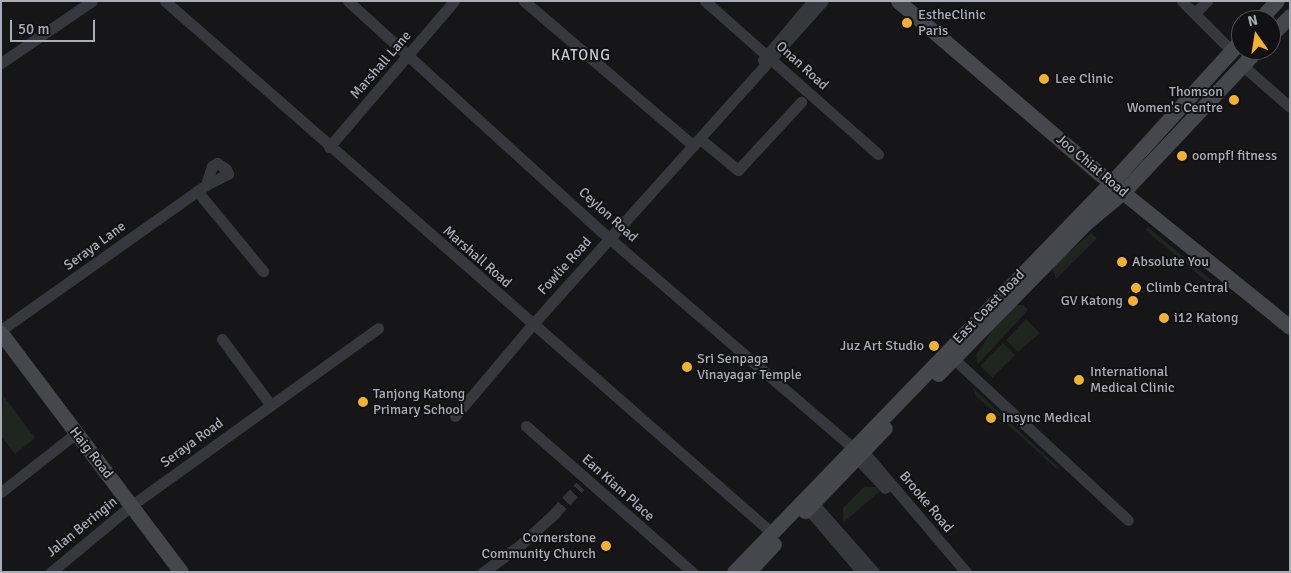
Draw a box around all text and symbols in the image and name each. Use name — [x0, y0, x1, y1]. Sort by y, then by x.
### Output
place label: EstheClinic Paris — [918, 7, 986, 40]
scale bar — [12, 10, 98, 42]
north arrow — [1231, 10, 1281, 60]
text: N — [1246, 11, 1259, 30]
marker: EstheClinic Paris — [900, 16, 914, 30]
text: 50 m — [18, 20, 49, 38]
street label: Marshall Lane — [347, 28, 415, 102]
street label: Onan Road — [772, 38, 832, 94]
district label: KATONG — [550, 47, 612, 65]
place label: Lee Clinic — [1055, 71, 1113, 87]
marker: Lee Clinic — [1037, 72, 1051, 86]
place label: Thomson Women's Centre — [1127, 84, 1223, 116]
marker: Thomson Women's Centre — [1227, 93, 1241, 107]
street label: Joo Chiat Road — [1053, 131, 1131, 201]
place label: oompf! fitness — [1192, 148, 1277, 164]
marker: oompf! fitness — [1176, 150, 1188, 162]
street label: Ceylon Road — [575, 184, 641, 246]
street label: Seraya Lane — [61, 218, 129, 274]
street label: Marshall Road — [439, 223, 515, 291]
street label: Fowlie Road — [535, 234, 595, 298]
place label: Absolute You — [1132, 254, 1209, 270]
marker: Absolute You — [1116, 256, 1128, 268]
street label: East Coast Road — [950, 267, 1028, 347]
place label: Climb Central — [1146, 280, 1228, 296]
marker: Climb Central — [1130, 282, 1142, 294]
place label: GV Katong — [1061, 293, 1123, 309]
marker: GV Katong — [1127, 295, 1139, 307]
place label: i12 Katong — [1174, 310, 1238, 326]
marker: i12 Katong — [1158, 312, 1170, 324]
place label: Juz Art Studio — [840, 338, 924, 354]
marker: Juz Art Studio — [928, 340, 940, 352]
place label: Sri Senpaga Vinayagar Temple — [697, 351, 802, 384]
marker: Sri Senpaga Vinayagar Temple — [681, 361, 693, 373]
place label: International Medical Clinic — [1090, 364, 1175, 397]
marker: International Medical Clinic — [1072, 373, 1086, 387]
place label: Tanjong Katong Primary School — [373, 386, 465, 418]
marker: Tanjong Katong Primary School — [357, 396, 369, 408]
place label: Insync Medical — [1002, 410, 1091, 426]
marker: Insync Medical — [984, 411, 998, 425]
street label: Seraya Road — [157, 415, 227, 471]
street label: Haig Road — [66, 424, 116, 482]
street label: Ean Kiam Place — [578, 451, 658, 525]
street label: Brooke Road — [896, 468, 956, 536]
street label: Jalan Beringin — [43, 493, 121, 561]
place label: Cornerstone Community Church — [482, 530, 596, 562]
marker: Cornerstone Community Church — [600, 540, 612, 552]

